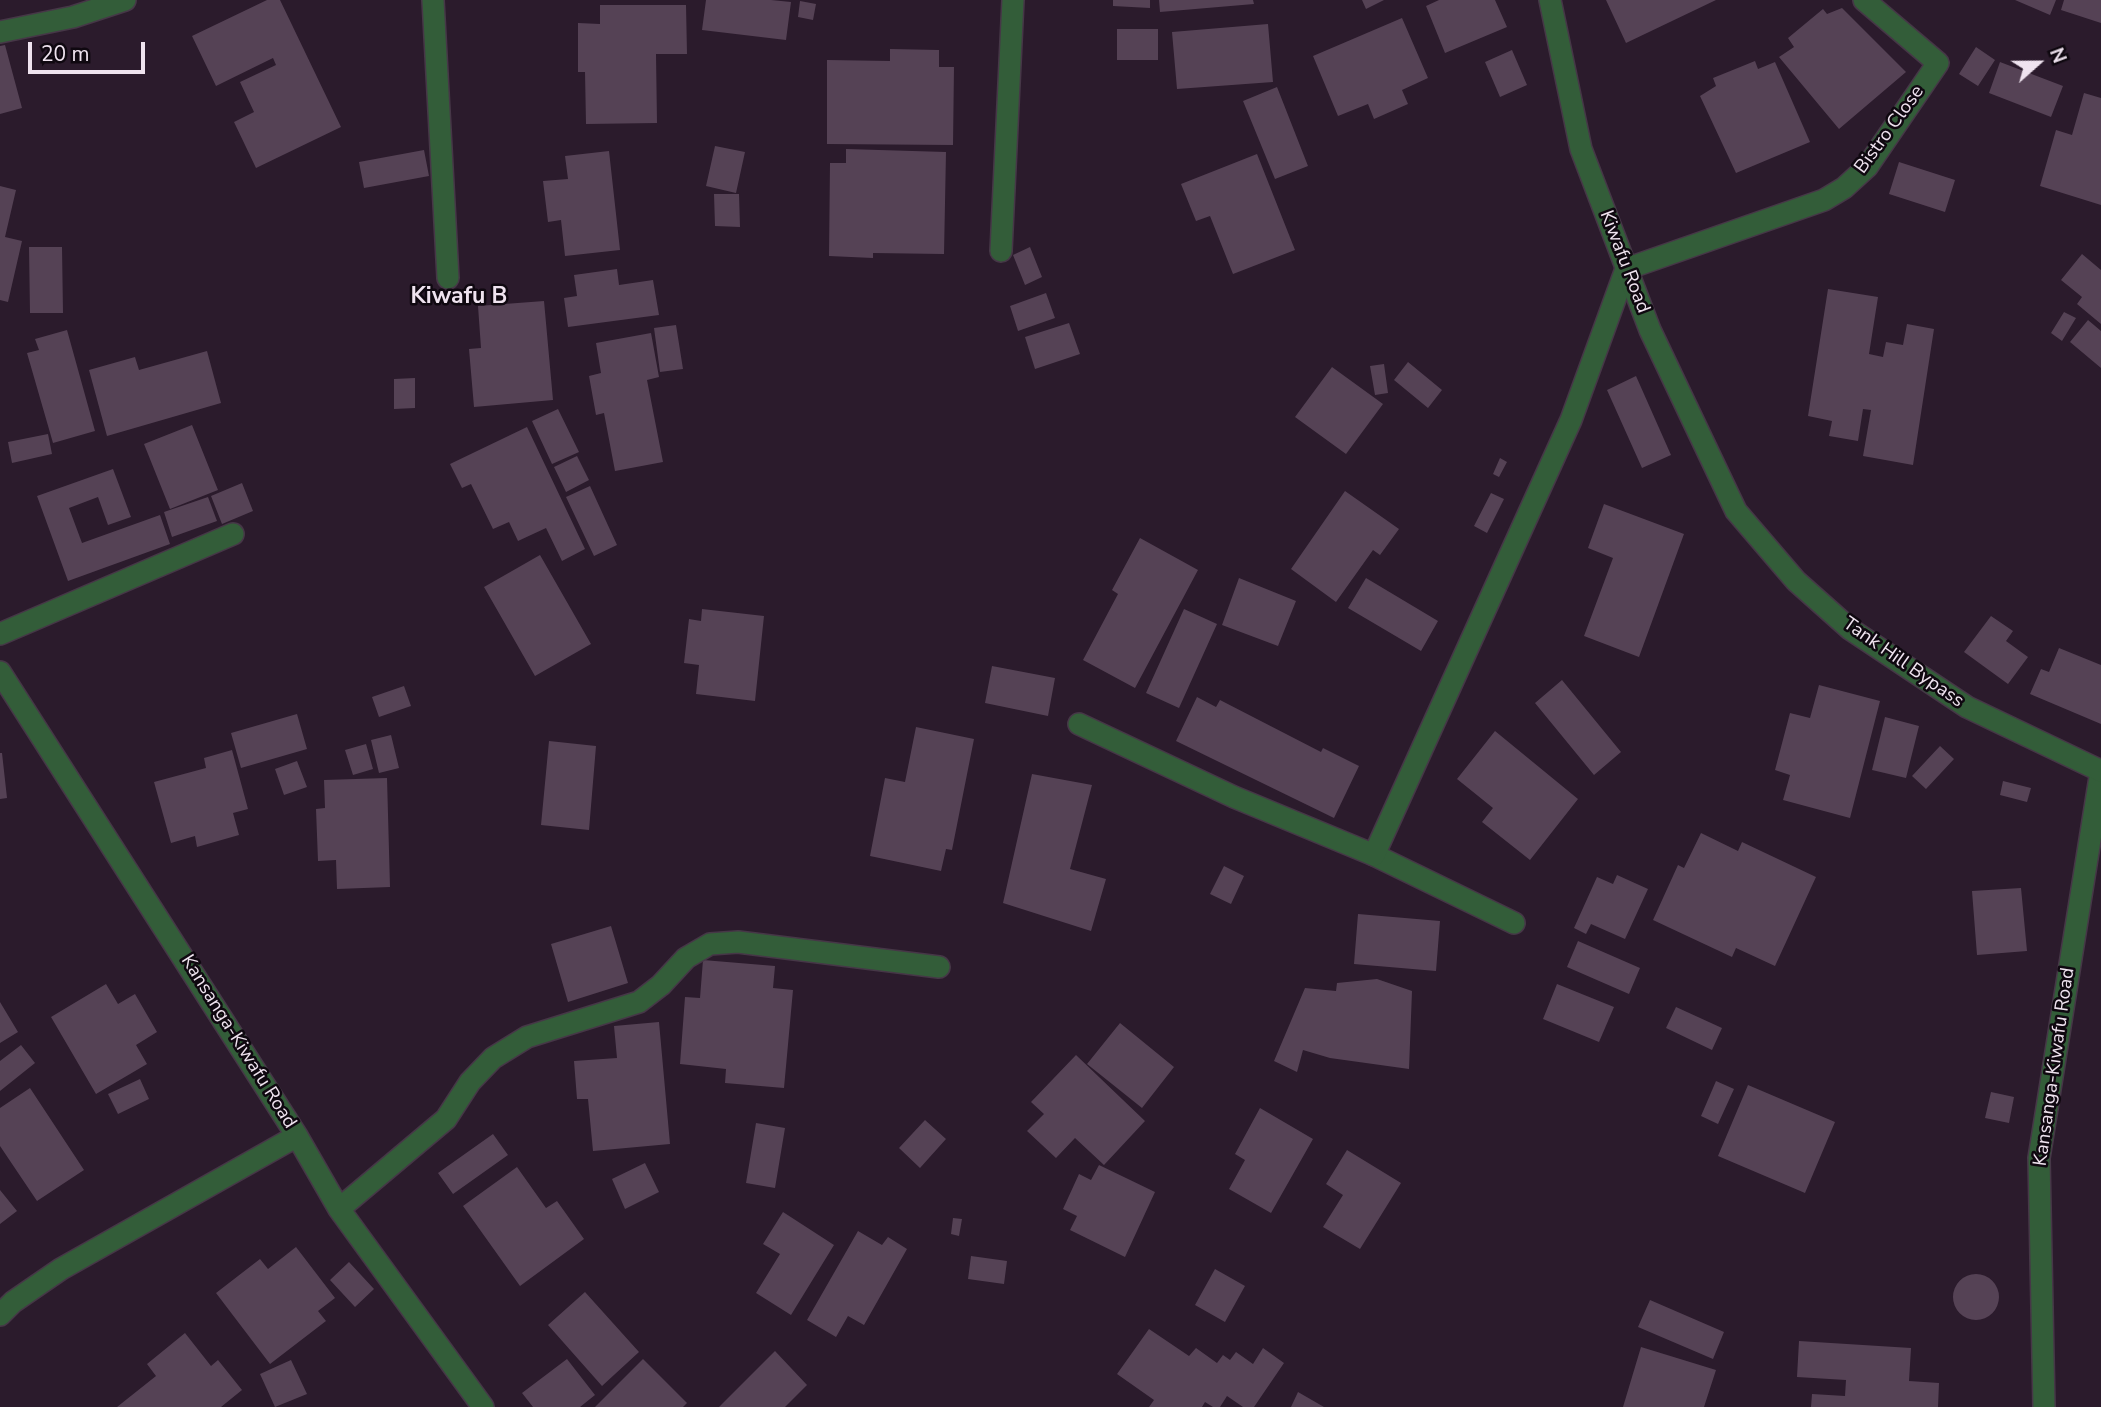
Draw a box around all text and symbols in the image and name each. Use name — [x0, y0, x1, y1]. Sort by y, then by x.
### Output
scale bar — [32, 28, 149, 72]
north arrow — [2003, 28, 2073, 98]
text: 20 m — [41, 40, 90, 68]
text: N — [2043, 44, 2072, 67]
street label: Bistro Close — [1850, 82, 1930, 178]
street label: Kiwafu Road — [1594, 207, 1654, 317]
district label: Kiwafu B — [411, 283, 507, 311]
street label: Tank Hill Bypass — [1838, 613, 1968, 713]
street label: Kansanga-Kiwafu Road — [175, 951, 301, 1133]
street label: Kansanga-Kiwafu Road — [2030, 966, 2080, 1168]

